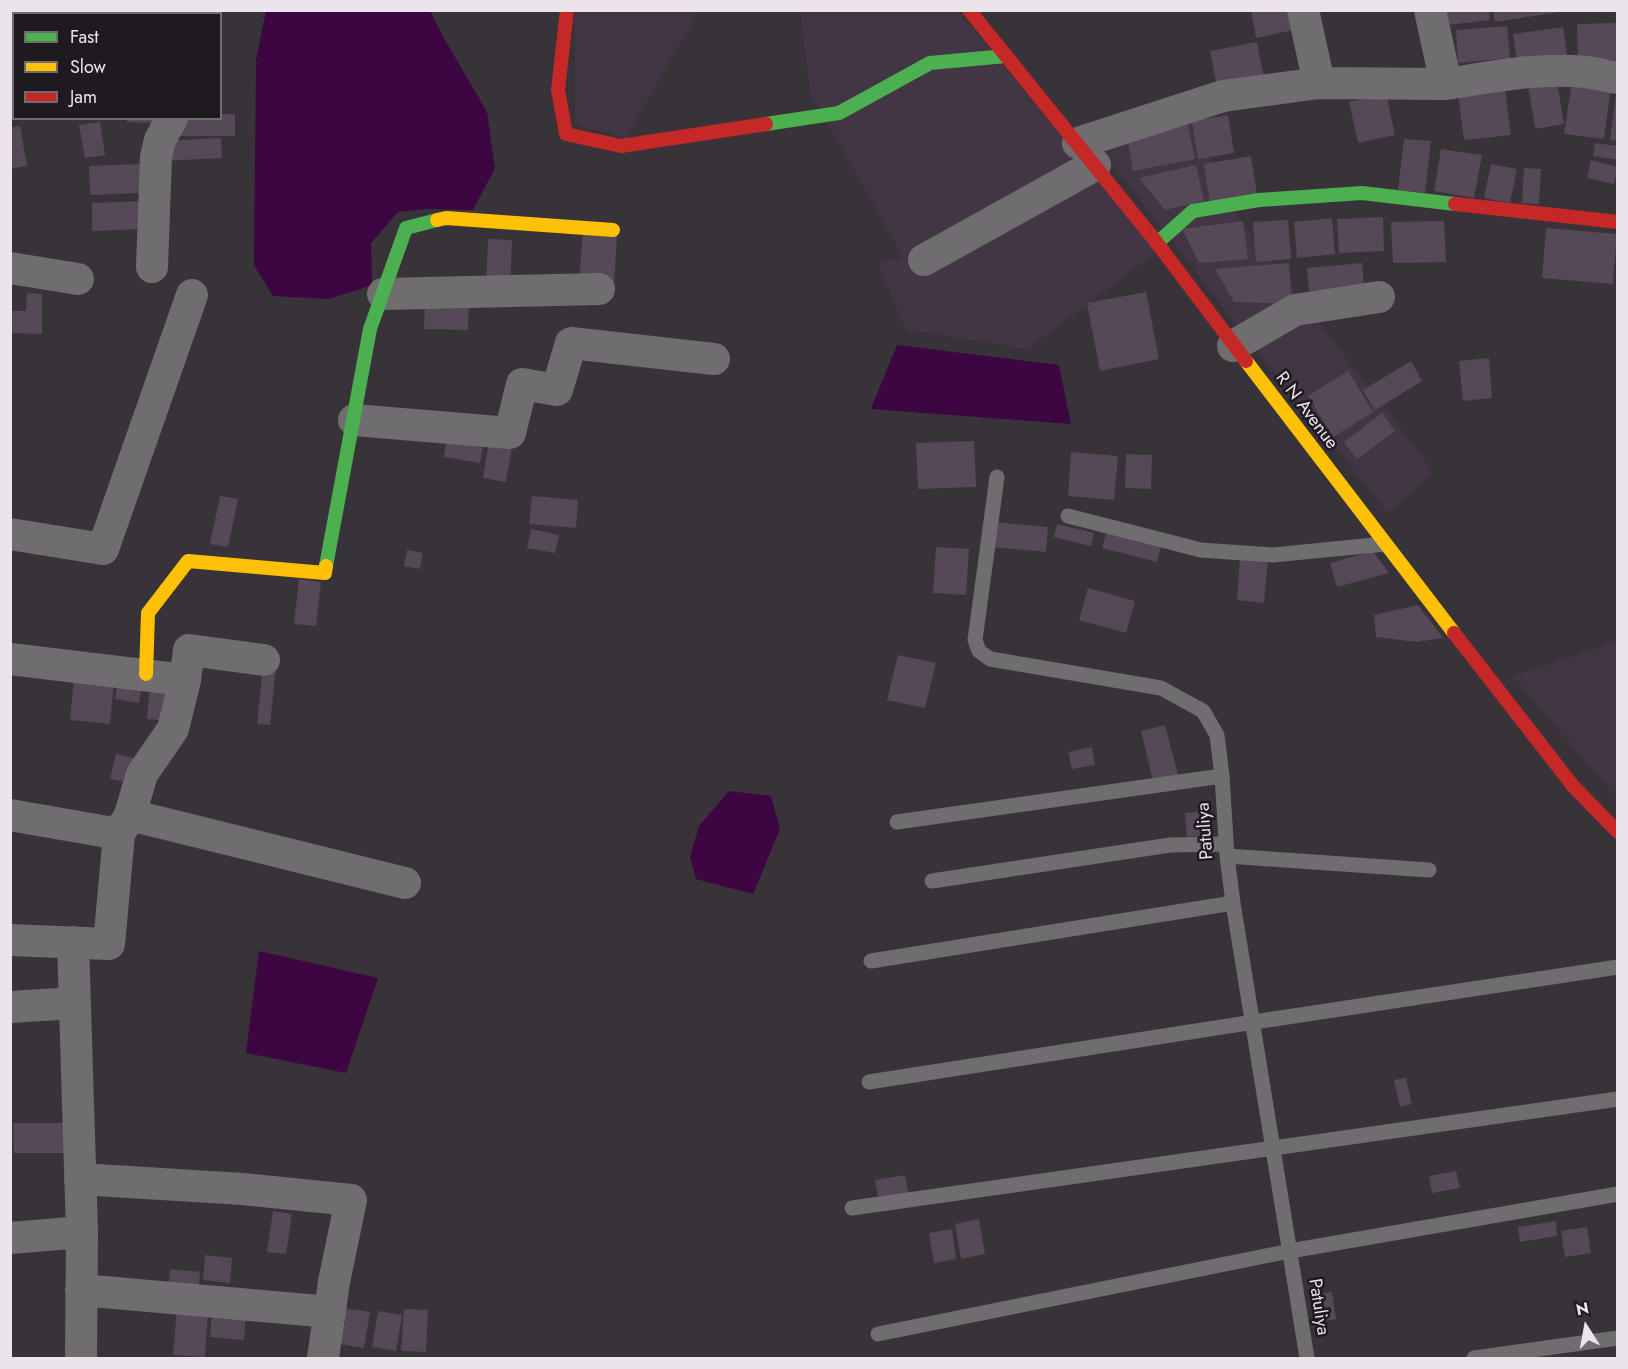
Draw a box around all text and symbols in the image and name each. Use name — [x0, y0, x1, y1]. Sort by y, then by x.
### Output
legend — [12, 12, 222, 120]
text: Fast — [70, 24, 99, 50]
text: Slow — [70, 54, 106, 80]
text: Jam — [70, 84, 97, 110]
street label: R N Avenue — [1270, 368, 1342, 454]
street label: Patuliya — [1193, 802, 1219, 860]
street label: Patuliya — [1303, 1277, 1333, 1337]
text: N — [1574, 1296, 1591, 1321]
north arrow — [1556, 1297, 1616, 1357]

